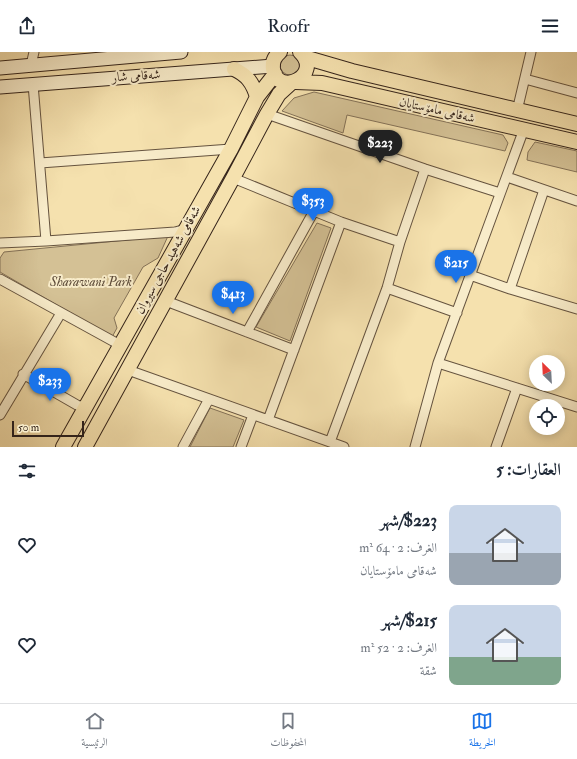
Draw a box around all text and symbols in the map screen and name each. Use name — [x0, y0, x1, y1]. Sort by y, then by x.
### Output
icon: share — [16, 15, 38, 37]
text: Roofr — [267, 15, 310, 38]
icon: menu — [539, 15, 561, 37]
street label: شەقامی شار — [109, 66, 161, 86]
street label: شەقامی مامۆستایان — [398, 94, 476, 126]
pin: $223 — [356, 130, 404, 164]
text: $223 — [367, 135, 393, 151]
pin: $353 — [289, 188, 337, 222]
text: $353 — [301, 193, 325, 209]
street label: شەقامی شەهید حاجی سیروان — [132, 203, 204, 317]
pin: $215 — [432, 250, 480, 284]
text: $215 — [444, 255, 468, 271]
park label: Sharawani Park — [49, 274, 132, 290]
pin: $413 — [209, 281, 257, 315]
text: $413 — [221, 286, 245, 302]
north arrow — [529, 355, 565, 391]
map controls — [529, 355, 565, 435]
pin: $233 — [26, 368, 74, 402]
text: $233 — [38, 373, 62, 389]
button: locate — [529, 399, 565, 435]
scale bar — [12, 419, 84, 438]
text: 50 m — [18, 421, 39, 434]
text: العقارات: 5 — [496, 459, 561, 480]
icon: filters — [16, 460, 38, 482]
text: $223/شهر — [380, 510, 437, 531]
icon: home — [481, 521, 529, 569]
icon: heart — [16, 534, 38, 556]
text: الغرف: 2 · 64 m² — [359, 540, 437, 556]
text: شەقامی مامۆستایان — [360, 563, 437, 579]
text: $215/شهر — [381, 610, 437, 631]
icon: home — [481, 621, 529, 669]
icon: heart — [16, 634, 38, 656]
text: الغرف: 2 · 52 m² — [361, 640, 437, 656]
text: شقة — [420, 663, 437, 679]
tab: الرئيسية — [81, 710, 108, 753]
tab: المحفوظات — [270, 710, 306, 753]
tab: الخريطة — [469, 710, 496, 753]

